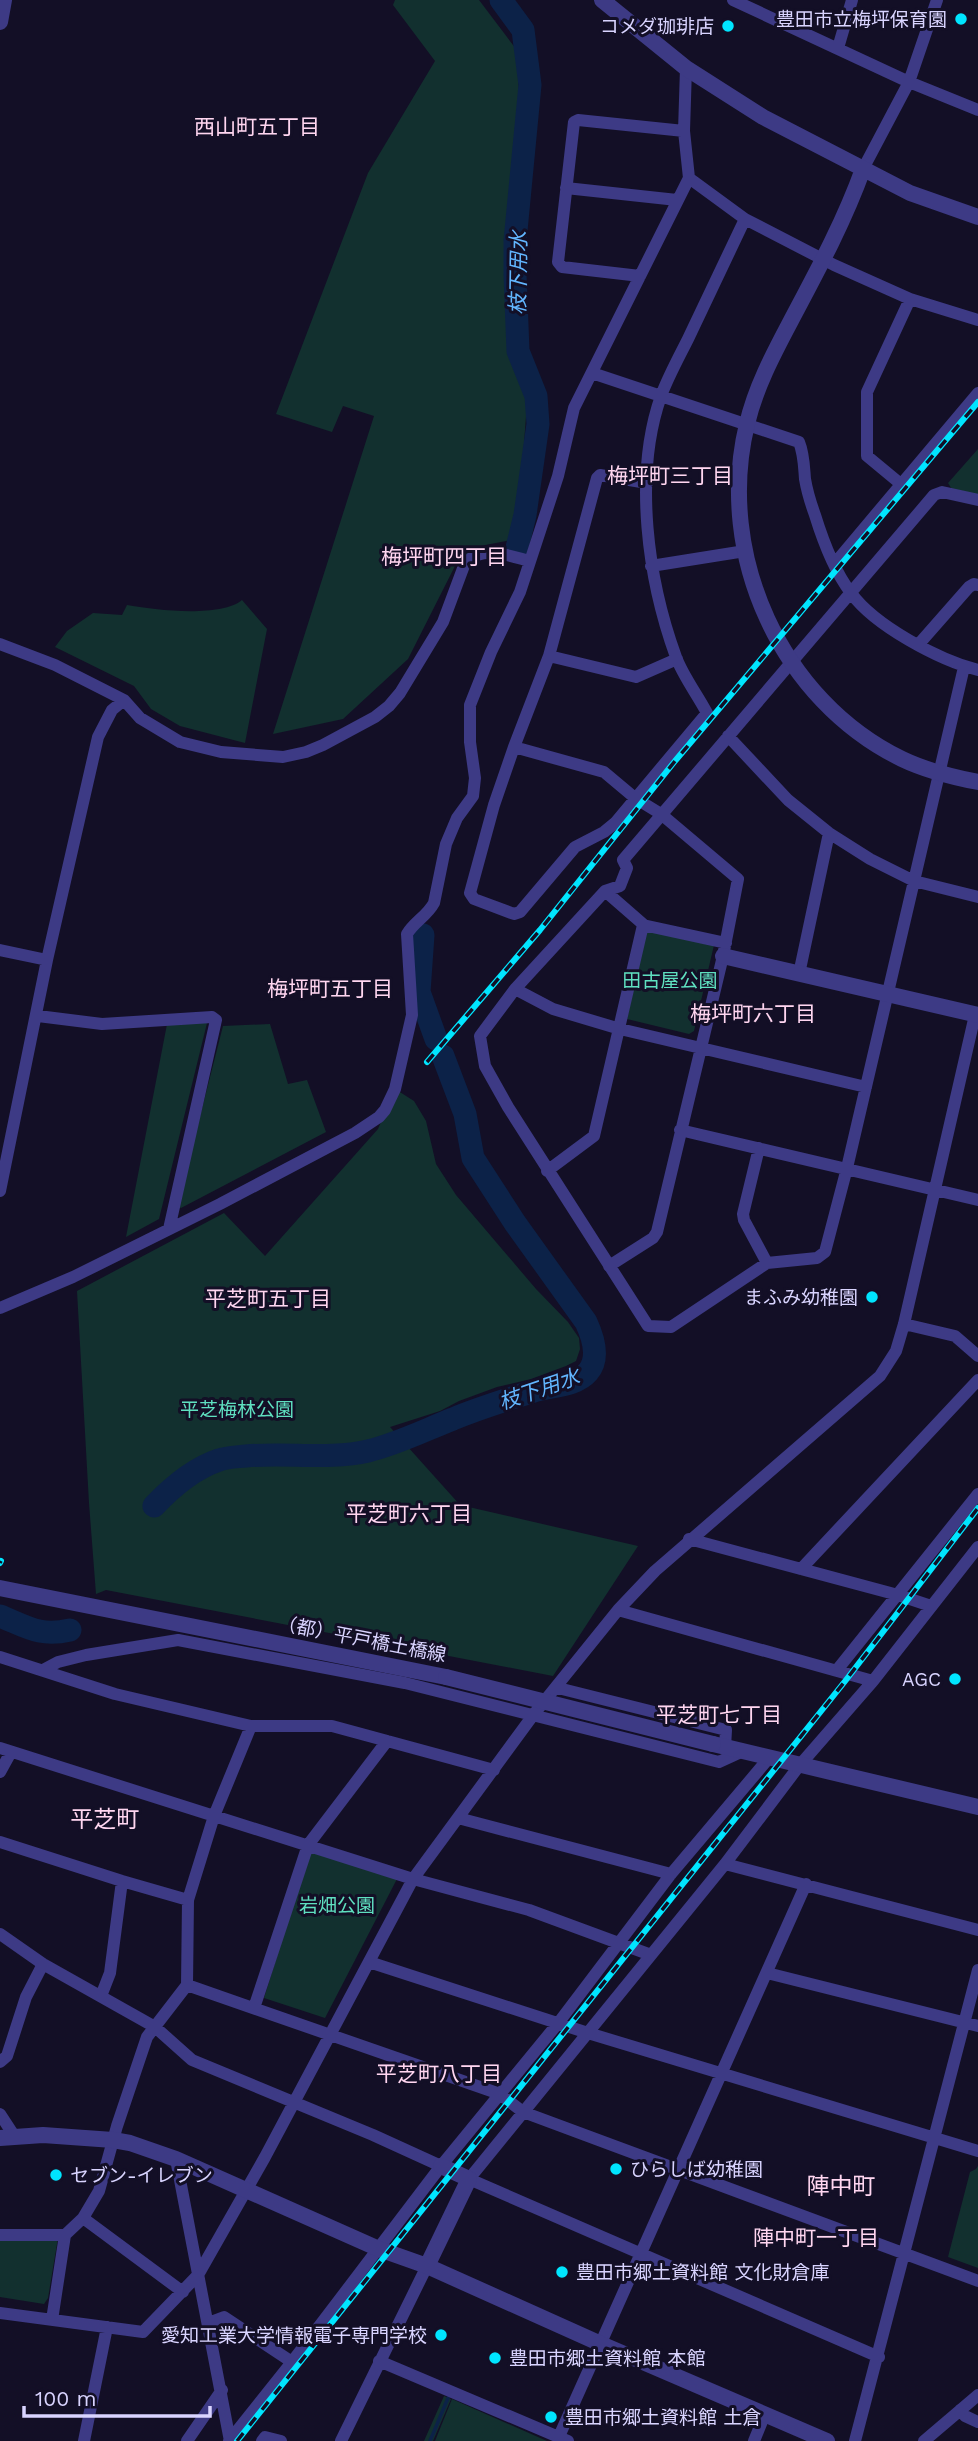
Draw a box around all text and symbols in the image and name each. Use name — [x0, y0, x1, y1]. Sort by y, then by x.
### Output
place label: 豊田市立梅坪保育園 — [776, 8, 947, 31]
marker: 豊田市立梅坪保育園 — [953, 11, 969, 27]
place label: コメダ珈琲店 — [600, 15, 714, 38]
marker: コメダ珈琲店 — [720, 18, 736, 34]
district label: 西山町五丁目 — [194, 114, 320, 139]
water label: 枝下用水 — [505, 229, 531, 315]
district label: 梅坪町三丁目 — [607, 463, 733, 488]
district label: 梅坪町四丁目 — [381, 544, 507, 569]
park label: 田古屋公園 — [622, 969, 718, 992]
district label: 梅坪町五丁目 — [267, 976, 393, 1001]
district label: 梅坪町六丁目 — [690, 1001, 816, 1026]
district label: 平芝町五丁目 — [205, 1286, 331, 1311]
place label: まふみ幼稚園 — [744, 1286, 858, 1309]
marker: まふみ幼稚園 — [864, 1289, 880, 1305]
water label: 枝下用水 — [495, 1363, 585, 1414]
park label: 平芝梅林公園 — [180, 1398, 294, 1421]
district label: 平芝町六丁目 — [346, 1501, 472, 1526]
street label: （都）平戸橋土橋線 — [276, 1611, 448, 1667]
place label: AGC — [902, 1668, 941, 1691]
marker: AGC — [947, 1671, 963, 1687]
district label: 平芝町七丁目 — [656, 1702, 782, 1727]
district label: 平芝町 — [71, 1806, 140, 1833]
park label: 岩畑公園 — [299, 1894, 375, 1917]
district label: 平芝町八丁目 — [376, 2061, 502, 2086]
place label: ひらしば幼稚園 — [630, 2158, 763, 2181]
marker: ひらしば幼稚園 — [608, 2161, 624, 2177]
place label: セブン-イレブン — [70, 2164, 213, 2187]
marker: セブン-イレブン — [48, 2167, 64, 2183]
district label: 陣中町 — [807, 2173, 876, 2200]
district label: 陣中町一丁目 — [753, 2225, 879, 2250]
place label: 豊田市郷土資料館 文化財倉庫 — [576, 2261, 829, 2284]
marker: 豊田市郷土資料館 文化財倉庫 — [554, 2264, 570, 2280]
place label: 愛知工業大学情報電子専門学校 — [161, 2324, 427, 2347]
marker: 愛知工業大学情報電子専門学校 — [433, 2327, 449, 2343]
place label: 豊田市郷土資料館 本館 — [509, 2347, 705, 2370]
marker: 豊田市郷土資料館 本館 — [487, 2350, 503, 2366]
scale bar — [24, 2374, 210, 2418]
text: 100 m — [35, 2386, 97, 2411]
place label: 豊田市郷土資料館 土倉 — [565, 2406, 761, 2429]
marker: 豊田市郷土資料館 土倉 — [543, 2409, 559, 2425]

